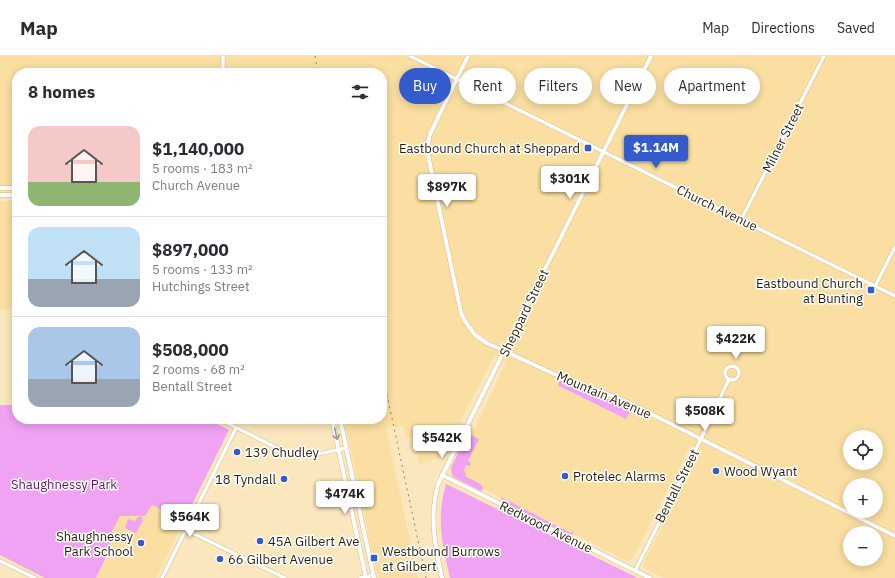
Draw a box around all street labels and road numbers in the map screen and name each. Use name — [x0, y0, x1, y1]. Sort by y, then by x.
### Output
street label: Milner Street — [758, 101, 808, 175]
street label: Church Avenue — [674, 181, 760, 235]
street label: Sheppard Street — [496, 267, 552, 359]
street label: Mountain Avenue — [554, 367, 654, 423]
street label: Bentall Street — [651, 446, 703, 526]
street label: Redwood Avenue — [497, 497, 595, 557]

